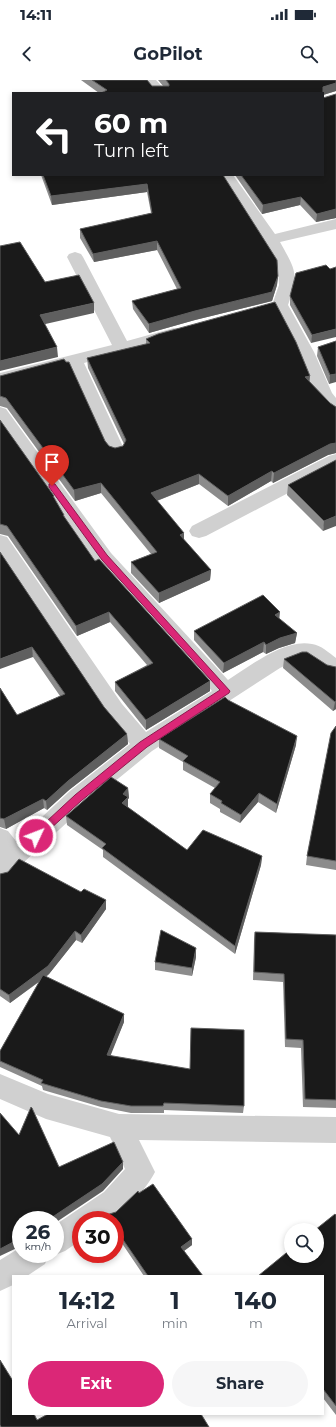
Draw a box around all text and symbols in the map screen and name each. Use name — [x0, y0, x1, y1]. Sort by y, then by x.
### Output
text: 14:11 — [20, 5, 52, 24]
icon: back — [16, 43, 38, 65]
text: GoPilot — [133, 43, 203, 65]
icon: search — [298, 43, 320, 65]
text: 60 m — [94, 106, 168, 140]
icon: left — [28, 108, 80, 160]
text: Turn left — [94, 140, 169, 162]
pin — [35, 445, 69, 486]
icon: arrive — [41, 451, 63, 473]
position arrow — [15, 815, 57, 857]
speed limit sign: 30 — [72, 1211, 124, 1263]
text: 26 — [26, 1220, 50, 1244]
map controls — [284, 1223, 324, 1263]
button: search — [284, 1223, 324, 1263]
text: km/h — [25, 1240, 51, 1253]
text: 14:12 — [59, 1286, 115, 1315]
text: 1 — [170, 1286, 180, 1315]
text: 140 — [235, 1286, 277, 1315]
text: Arrival — [66, 1315, 107, 1331]
text: min — [162, 1315, 188, 1331]
text: m — [249, 1315, 263, 1331]
button: Exit — [28, 1361, 164, 1407]
button: Share — [172, 1361, 308, 1407]

